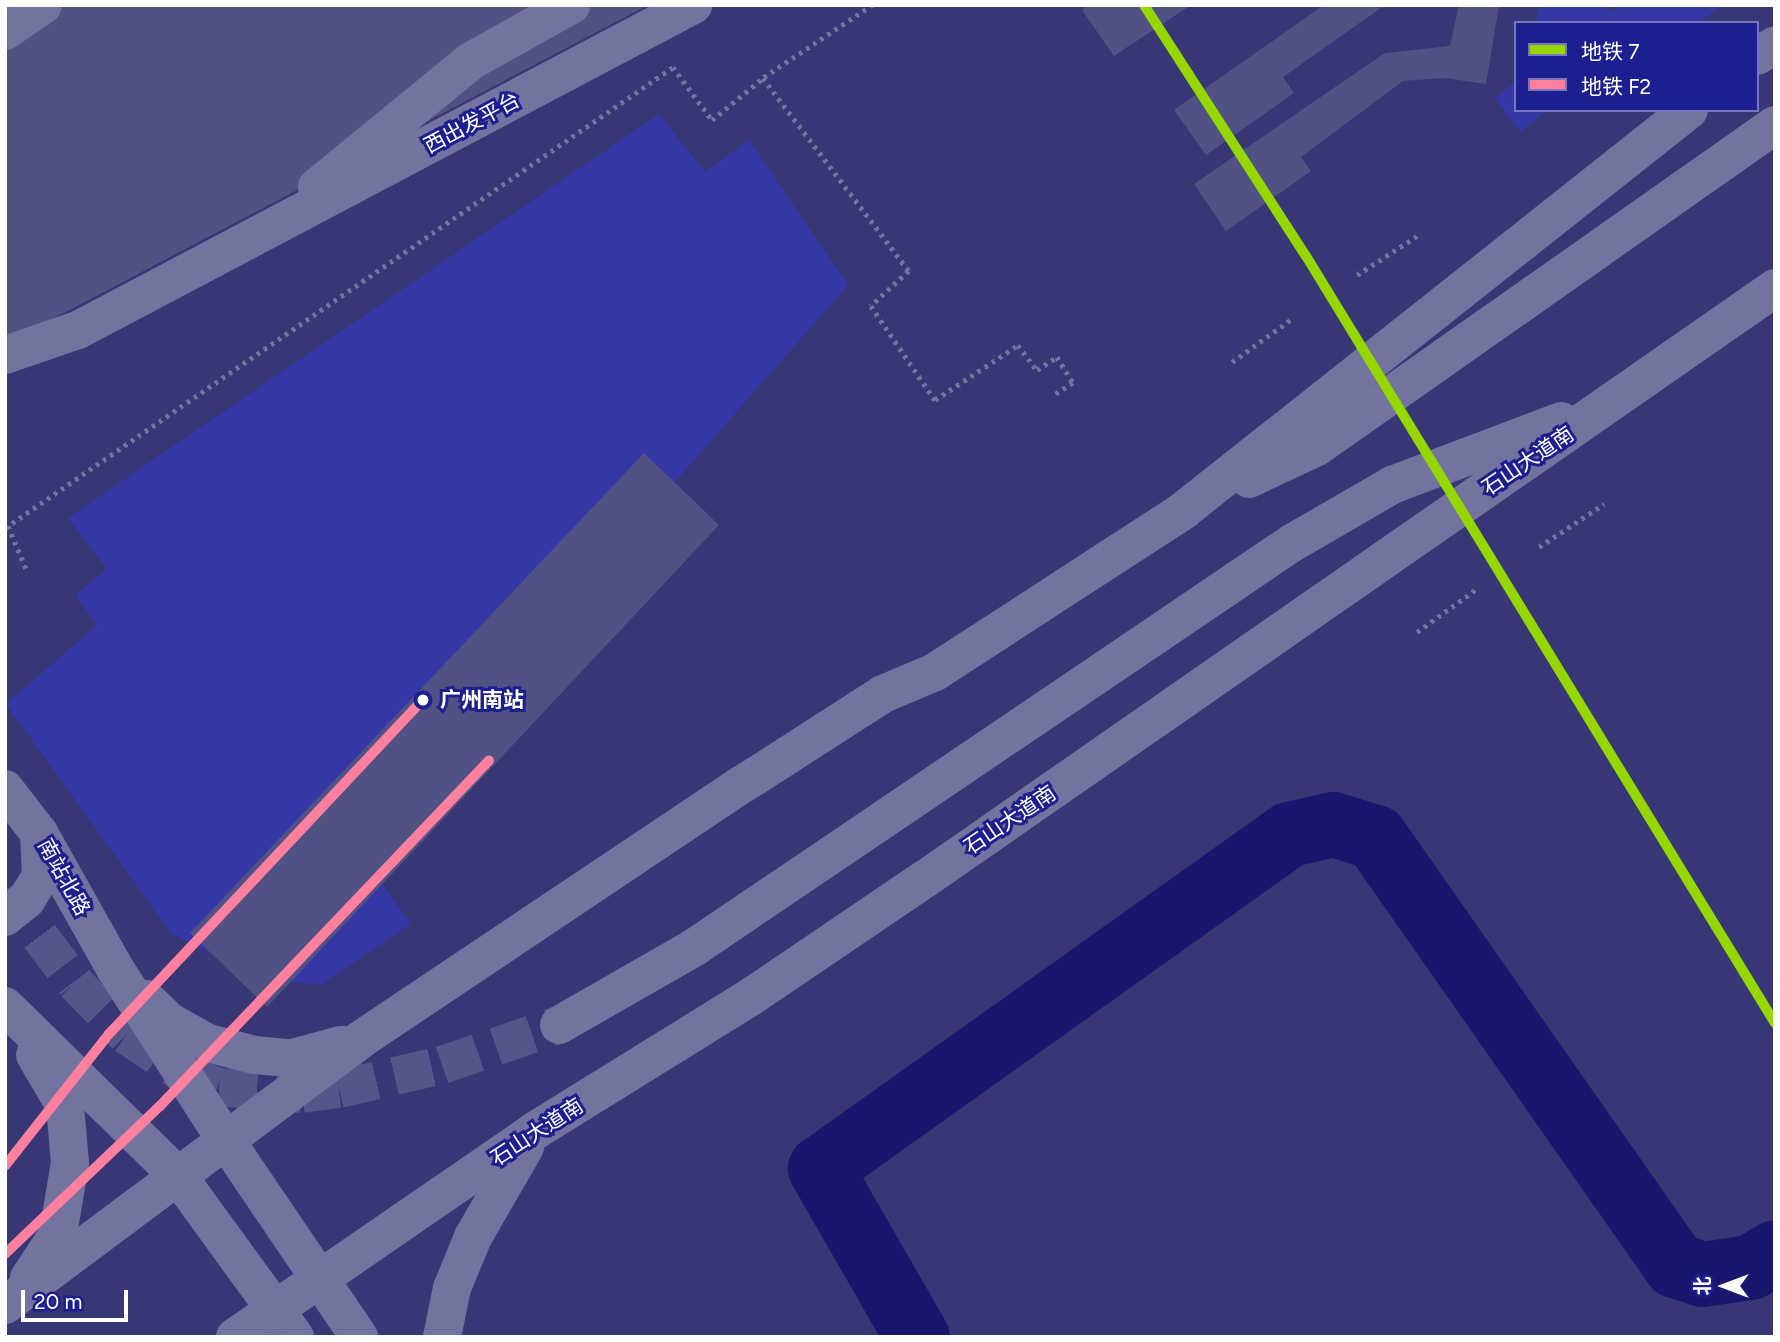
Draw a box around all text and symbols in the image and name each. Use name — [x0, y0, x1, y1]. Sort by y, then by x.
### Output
legend — [1514, 21, 1759, 112]
text: 地铁 7 — [1581, 39, 1639, 64]
text: 地铁 F2 — [1581, 74, 1651, 99]
street label: 西出发平台 — [420, 87, 524, 159]
street label: 石山大道南 — [1477, 421, 1579, 501]
place label: 广州南站 — [440, 687, 524, 713]
marker: 广州南站 — [412, 689, 434, 711]
street label: 石山大道南 — [959, 780, 1061, 860]
street label: 南站北路 — [33, 834, 95, 920]
street label: 石山大道南 — [486, 1093, 588, 1171]
north arrow — [1689, 1251, 1759, 1321]
scale bar — [24, 1276, 131, 1320]
text: 北 — [1691, 1277, 1714, 1296]
text: 20 m — [34, 1289, 82, 1314]

